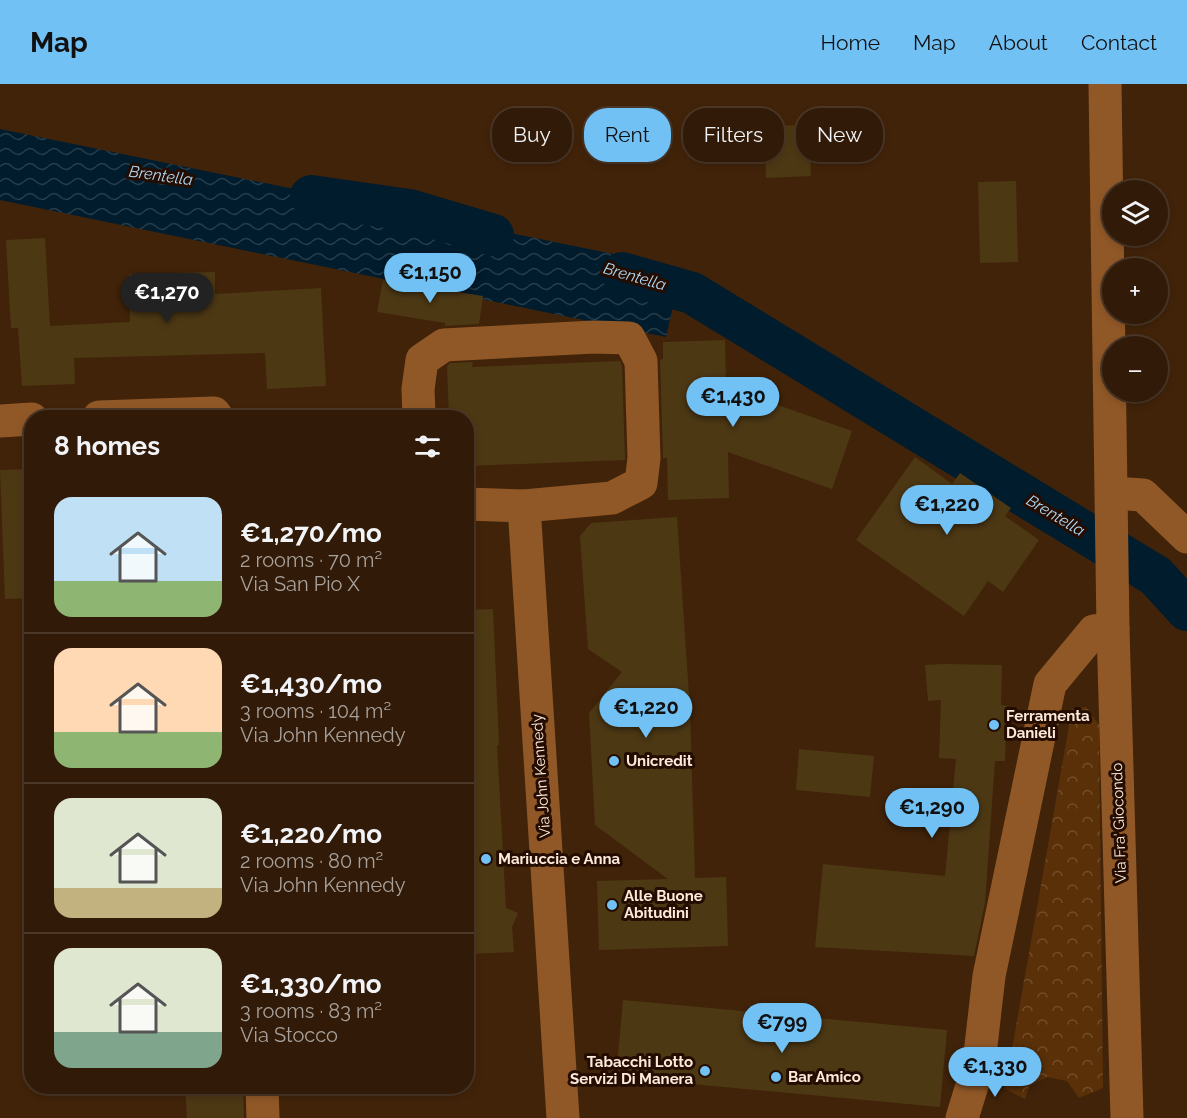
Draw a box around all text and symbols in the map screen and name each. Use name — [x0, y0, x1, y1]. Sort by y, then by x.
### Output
text: Map — [30, 26, 88, 59]
text: Home — [821, 30, 880, 55]
text: Map — [913, 30, 956, 55]
text: About — [989, 30, 1048, 55]
text: Contact — [1081, 30, 1157, 55]
chip: Buy — [492, 108, 572, 162]
chip: Rent — [584, 108, 671, 162]
chip: Filters — [683, 108, 784, 162]
chip: New — [796, 108, 883, 162]
water label: Brentella — [128, 162, 195, 189]
map controls — [1102, 180, 1168, 402]
button: layers — [1102, 180, 1168, 246]
pin: €1,150 — [381, 253, 479, 304]
water label: Brentella — [601, 258, 669, 295]
button: + — [1102, 258, 1168, 324]
text: €1,150 — [398, 260, 462, 284]
pin: €1,270 — [118, 273, 216, 324]
text: €1,270 — [134, 280, 200, 304]
button: − — [1102, 336, 1168, 402]
pin: €1,430 — [684, 377, 782, 428]
text: €1,430 — [700, 384, 766, 408]
icon: filters — [411, 430, 444, 463]
text: 8 homes — [54, 431, 160, 461]
pin: €1,220 — [898, 485, 996, 536]
water label: Brentella — [1023, 491, 1089, 540]
text: €1,220 — [914, 492, 980, 516]
text: €1,270/mo — [240, 518, 382, 548]
icon: home — [102, 521, 174, 593]
text: 2 rooms · 70 m² — [240, 548, 382, 572]
text: Via San Pio X — [240, 572, 360, 596]
text: €1,430/mo — [240, 669, 382, 699]
icon: home — [102, 672, 174, 744]
pin: €1,220 — [597, 688, 695, 739]
text: €1,220 — [613, 695, 679, 719]
text: 3 rooms · 104 m² — [240, 699, 391, 723]
place label: Ferramenta Danieli — [1006, 707, 1090, 742]
street label: Via John Kennedy — [528, 713, 554, 839]
marker: Ferramenta Danieli — [987, 718, 1001, 732]
text: Via John Kennedy — [240, 723, 406, 747]
place label: Unicredit — [626, 752, 693, 770]
marker: Unicredit — [607, 754, 621, 768]
street label: Via Fra' Giocondo — [1108, 762, 1130, 883]
pin: €1,290 — [883, 788, 981, 839]
text: €1,290 — [899, 795, 965, 819]
text: €1,220/mo — [240, 819, 382, 849]
icon: home — [102, 822, 174, 894]
text: 2 rooms · 80 m² — [240, 849, 383, 873]
place label: Mariuccia e Anna — [498, 850, 621, 868]
marker: Mariuccia e Anna — [479, 852, 493, 866]
text: Via John Kennedy — [240, 873, 406, 897]
place label: Alle Buone Abitudini — [624, 887, 703, 922]
marker: Alle Buone Abitudini — [605, 898, 619, 912]
text: €1,330/mo — [240, 969, 382, 999]
icon: home — [102, 972, 174, 1044]
text: 3 rooms · 83 m² — [240, 999, 382, 1023]
pin: €799 — [746, 1003, 818, 1054]
text: €799 — [757, 1010, 807, 1034]
text: Via Stocco — [240, 1023, 338, 1047]
pin: €1,330 — [946, 1047, 1044, 1098]
place label: Tabacchi Lotto Servizi Di Manera — [570, 1053, 693, 1088]
text: €1,330 — [962, 1054, 1028, 1078]
marker: Tabacchi Lotto Servizi Di Manera — [698, 1064, 712, 1078]
place label: Bar Amico — [788, 1068, 861, 1086]
marker: Bar Amico — [769, 1070, 783, 1084]

